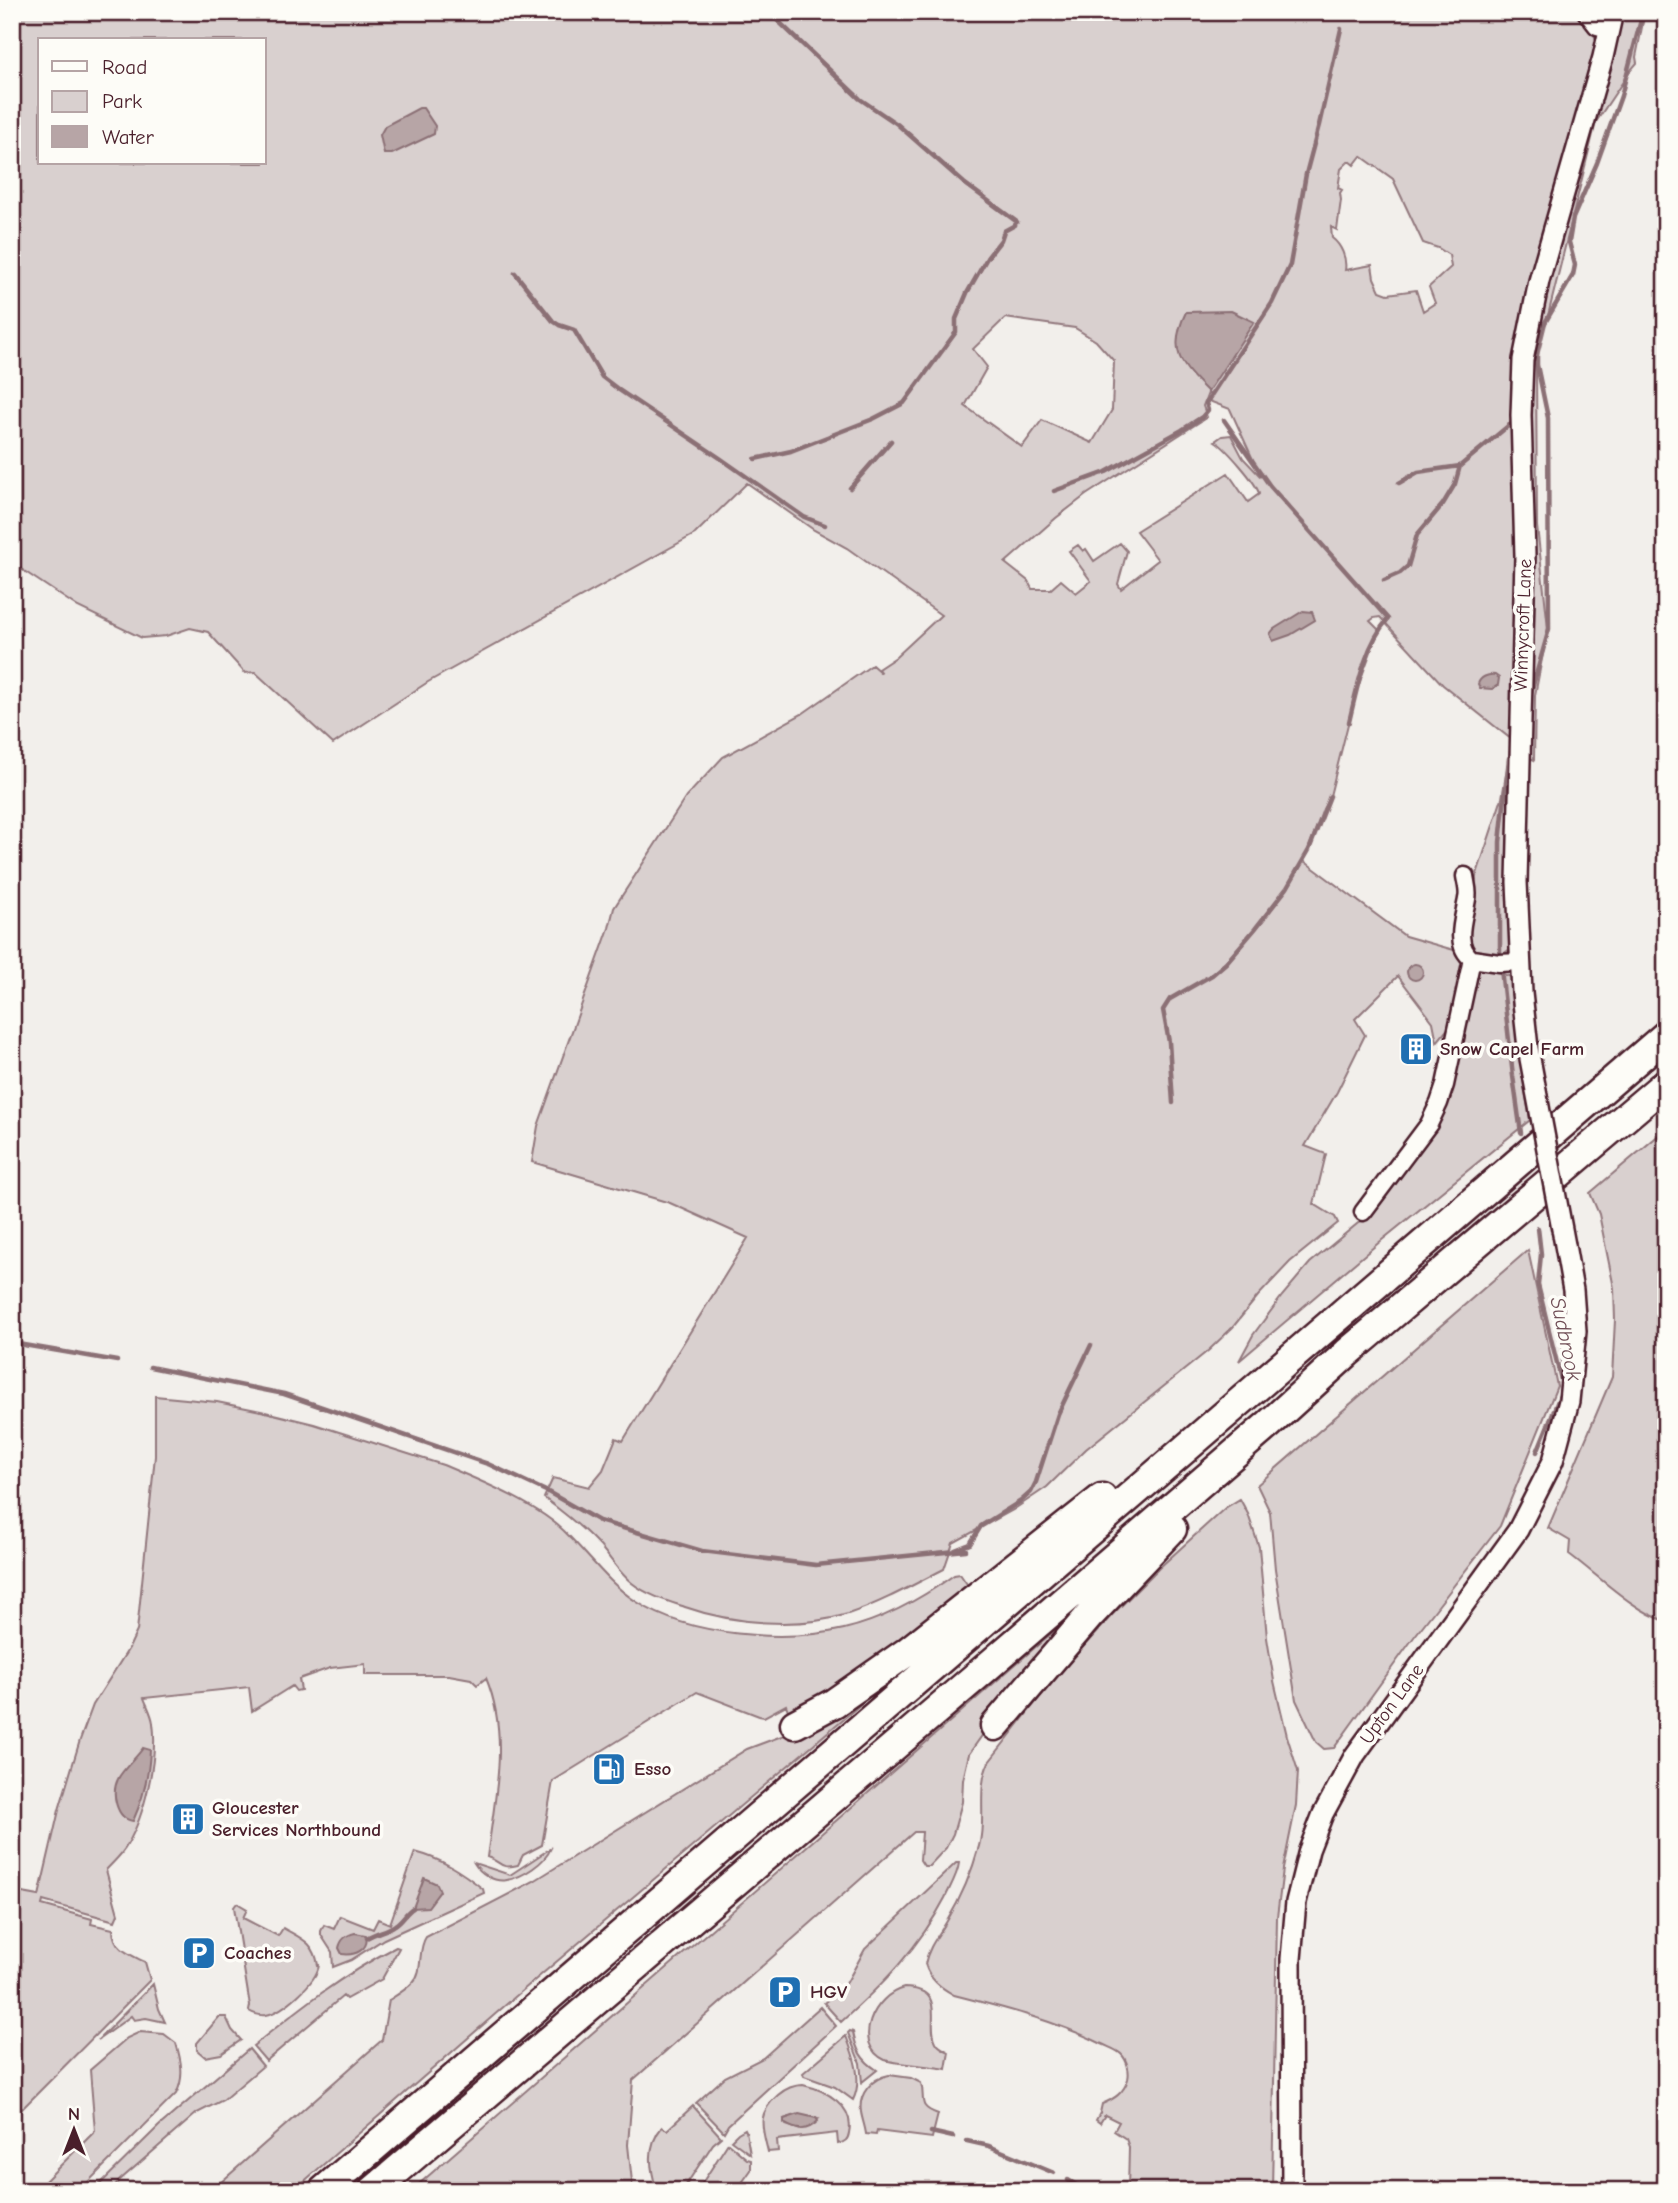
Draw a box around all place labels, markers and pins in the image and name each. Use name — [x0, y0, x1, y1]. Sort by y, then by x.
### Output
building icon: Snow Capel Farm — [1397, 1030, 1435, 1068]
place label: Snow Capel Farm — [1440, 1038, 1584, 1060]
fuel station icon: Esso — [590, 1750, 628, 1788]
place label: Esso — [634, 1758, 671, 1780]
place label: Gloucester Services Northbound — [212, 1797, 381, 1841]
building icon: Gloucester Services Northbound — [169, 1800, 207, 1838]
parking icon: Coaches — [180, 1934, 218, 1972]
place label: Coaches — [224, 1942, 291, 1964]
parking icon: HGV — [766, 1973, 804, 2011]
place label: HGV — [810, 1981, 848, 2003]

